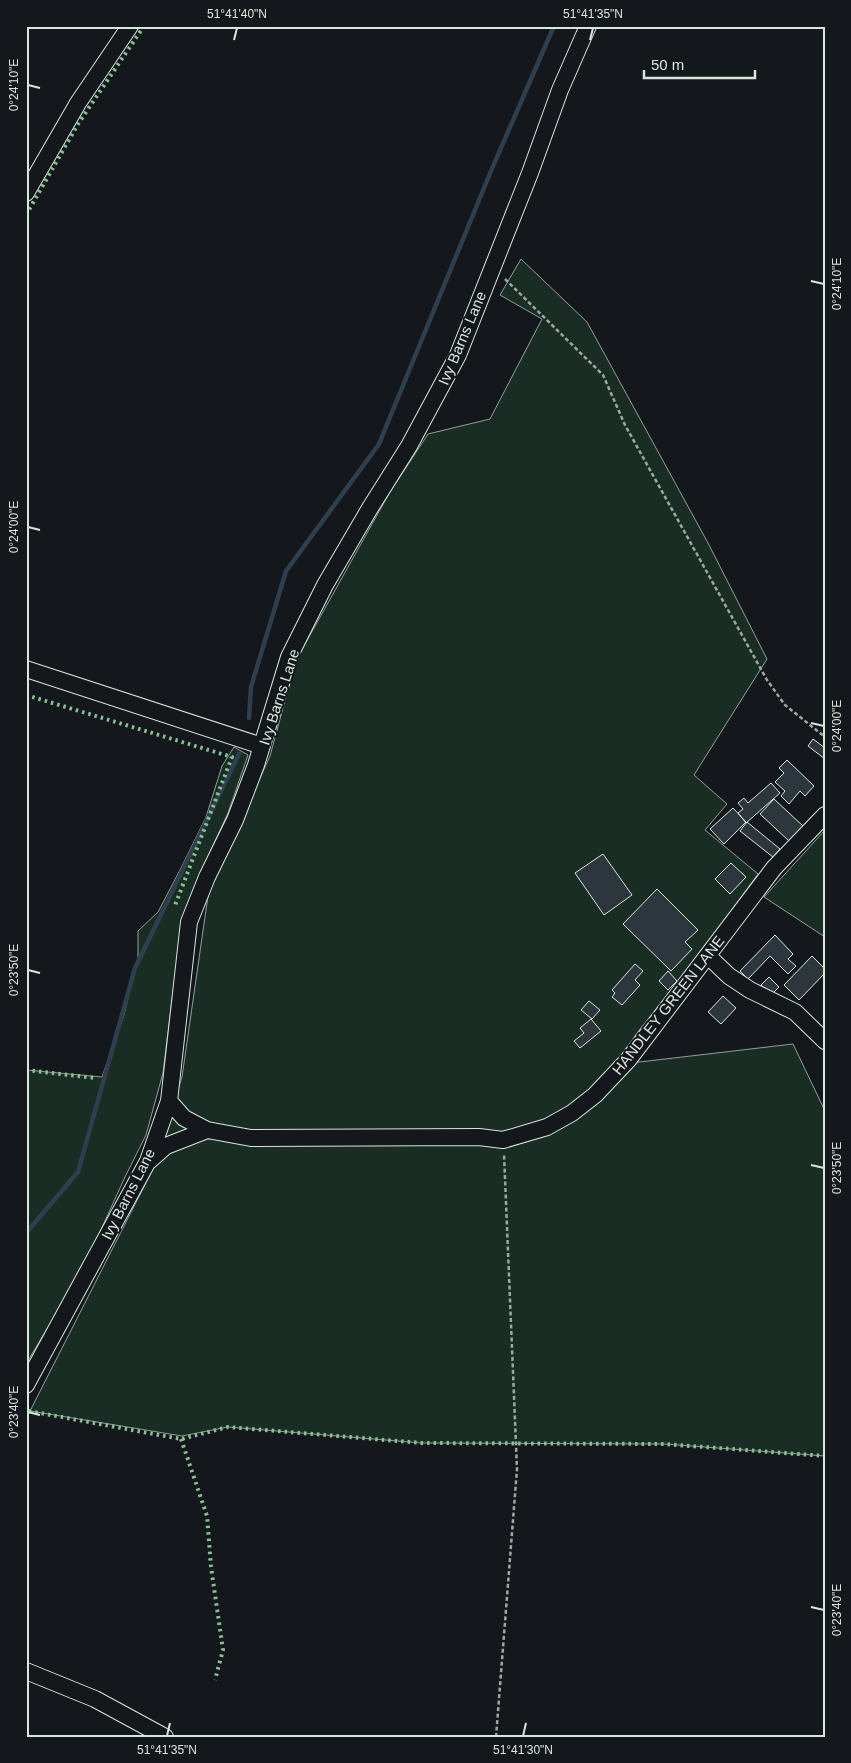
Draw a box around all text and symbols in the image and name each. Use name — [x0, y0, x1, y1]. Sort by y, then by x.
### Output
text: 51°41'40"N — [207, 7, 267, 21]
text: 51°41'35"N — [563, 7, 623, 21]
scale bar — [644, 48, 755, 80]
text: 50 m — [651, 56, 684, 73]
text: 0°24'10"E — [7, 59, 21, 111]
text: 0°24'10"E — [830, 258, 844, 310]
street label: Ivy Barns Lane — [435, 289, 489, 387]
text: 0°24'00"E — [7, 501, 21, 553]
street label: Ivy Barns Lane — [255, 647, 303, 747]
text: 0°24'00"E — [830, 700, 844, 752]
street label: HANDLEY GREEN LANE — [609, 932, 727, 1078]
text: 0°23'50"E — [7, 944, 21, 996]
text: 0°23'50"E — [830, 1142, 844, 1194]
street label: Ivy Barns Lane — [98, 1146, 158, 1242]
text: 0°23'40"E — [7, 1386, 21, 1438]
text: 0°23'40"E — [830, 1584, 844, 1636]
text: 51°41'35"N — [137, 1743, 197, 1757]
text: 51°41'30"N — [493, 1743, 553, 1757]

